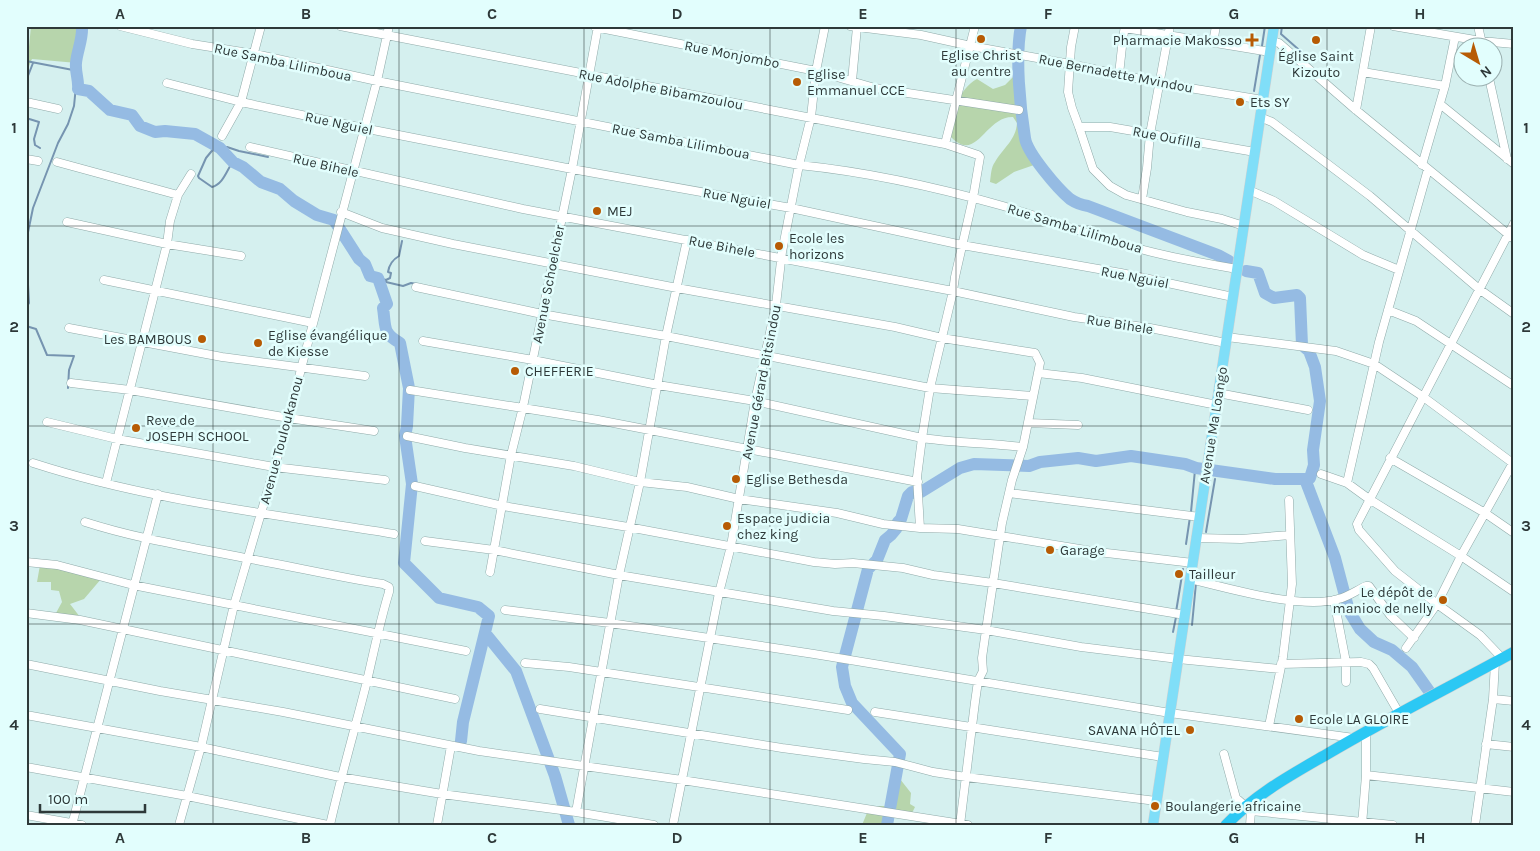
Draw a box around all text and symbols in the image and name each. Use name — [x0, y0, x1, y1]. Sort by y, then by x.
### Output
text: A — [115, 4, 125, 23]
text: B — [301, 4, 311, 23]
text: C — [487, 4, 497, 23]
text: D — [672, 4, 683, 23]
text: E — [858, 4, 868, 23]
text: F — [1044, 4, 1053, 23]
text: G — [1229, 4, 1239, 23]
text: H — [1414, 4, 1426, 23]
place label: Pharmacie Makosso — [1113, 32, 1242, 49]
marker: Eglise Christ au centre — [975, 33, 987, 45]
marker: Pharmacie Makosso — [1246, 34, 1258, 46]
marker: Église Saint Kizouto — [1310, 34, 1322, 46]
street label: Rue Monjombo — [683, 37, 781, 72]
north arrow — [1452, 38, 1502, 88]
street label: Rue Samba Lilimboua — [213, 40, 353, 85]
place label: Eglise Christ au centre — [941, 47, 1021, 80]
place label: Église Saint Kizouto — [1278, 47, 1354, 81]
street label: Rue Bernadette Mvindou — [1037, 50, 1195, 97]
text: N — [1477, 62, 1495, 82]
street label: Rue Adolphe Bibamzoulou — [577, 65, 745, 114]
place label: Eglise Emmanuel CCE — [807, 66, 905, 99]
marker: Eglise Emmanuel CCE — [791, 76, 803, 88]
place label: Ets SY — [1250, 94, 1290, 111]
marker: Ets SY — [1234, 96, 1246, 108]
street label: Rue Nguiel — [303, 108, 374, 139]
text: 1 — [11, 118, 17, 137]
text: 1 — [1523, 118, 1529, 137]
street label: Rue Samba Lilimboua — [610, 120, 751, 163]
street label: Rue Oufilla — [1131, 123, 1203, 152]
street label: Rue Bihele — [291, 150, 361, 181]
street label: Rue Nguiel — [702, 184, 772, 213]
street label: Rue Samba Lilimboua — [1005, 200, 1144, 257]
place label: MEJ — [607, 203, 632, 220]
marker: MEJ — [591, 205, 603, 217]
street label: Avenue Schoelcher — [529, 223, 568, 345]
place label: Ecole les horizons — [789, 230, 845, 263]
street label: Rue Bihele — [687, 232, 757, 261]
marker: Ecole les horizons — [773, 240, 785, 252]
street label: Rue Nguiel — [1100, 263, 1170, 292]
street label: Avenue Gérard Bitsindou — [738, 303, 785, 461]
street label: Rue Bihele — [1085, 311, 1154, 338]
text: 2 — [9, 317, 19, 336]
text: 2 — [1521, 317, 1531, 336]
place label: Eglise évangélique de Kiesse — [268, 327, 387, 360]
place label: Les BAMBOUS — [104, 331, 192, 348]
marker: Les BAMBOUS — [196, 333, 208, 345]
marker: Eglise évangélique de Kiesse — [252, 337, 264, 349]
place label: CHEFFERIE — [525, 363, 594, 380]
marker: CHEFFERIE — [509, 365, 521, 377]
street label: Avenue Ma Loango — [1196, 365, 1231, 485]
street label: Avenue Touloukanou — [256, 374, 307, 506]
place label: Reve de JOSEPH SCHOOL — [146, 412, 249, 445]
marker: Reve de JOSEPH SCHOOL — [130, 422, 142, 434]
place label: Eglise Bethesda — [746, 471, 848, 488]
marker: Eglise Bethesda — [730, 473, 742, 485]
place label: Espace judicia chez king — [737, 510, 830, 543]
text: 3 — [9, 516, 19, 535]
text: 3 — [1521, 516, 1531, 535]
marker: Espace judicia chez king — [721, 520, 733, 532]
place label: Garage — [1060, 542, 1105, 559]
marker: Garage — [1044, 544, 1056, 556]
place label: Tailleur — [1189, 566, 1236, 583]
marker: Tailleur — [1173, 568, 1185, 580]
place label: Le dépôt de manioc de nelly — [1333, 584, 1433, 617]
marker: Le dépôt de manioc de nelly — [1437, 594, 1449, 606]
place label: Ecole LA GLOIRE — [1309, 711, 1409, 728]
marker: Ecole LA GLOIRE — [1293, 713, 1305, 725]
text: 4 — [9, 715, 19, 734]
text: 4 — [1521, 715, 1531, 734]
place label: SAVANA HÔTEL — [1088, 722, 1180, 739]
marker: SAVANA HÔTEL — [1184, 724, 1196, 736]
scale bar — [40, 781, 145, 813]
text: 100 m — [48, 790, 88, 808]
place label: Boulangerie africaine — [1165, 798, 1301, 815]
marker: Boulangerie africaine — [1149, 800, 1161, 812]
text: A — [115, 828, 125, 847]
text: B — [301, 828, 311, 847]
text: C — [487, 828, 497, 847]
text: D — [672, 828, 683, 847]
text: E — [858, 828, 868, 847]
text: F — [1044, 828, 1053, 847]
text: G — [1229, 828, 1239, 847]
text: H — [1414, 828, 1426, 847]

